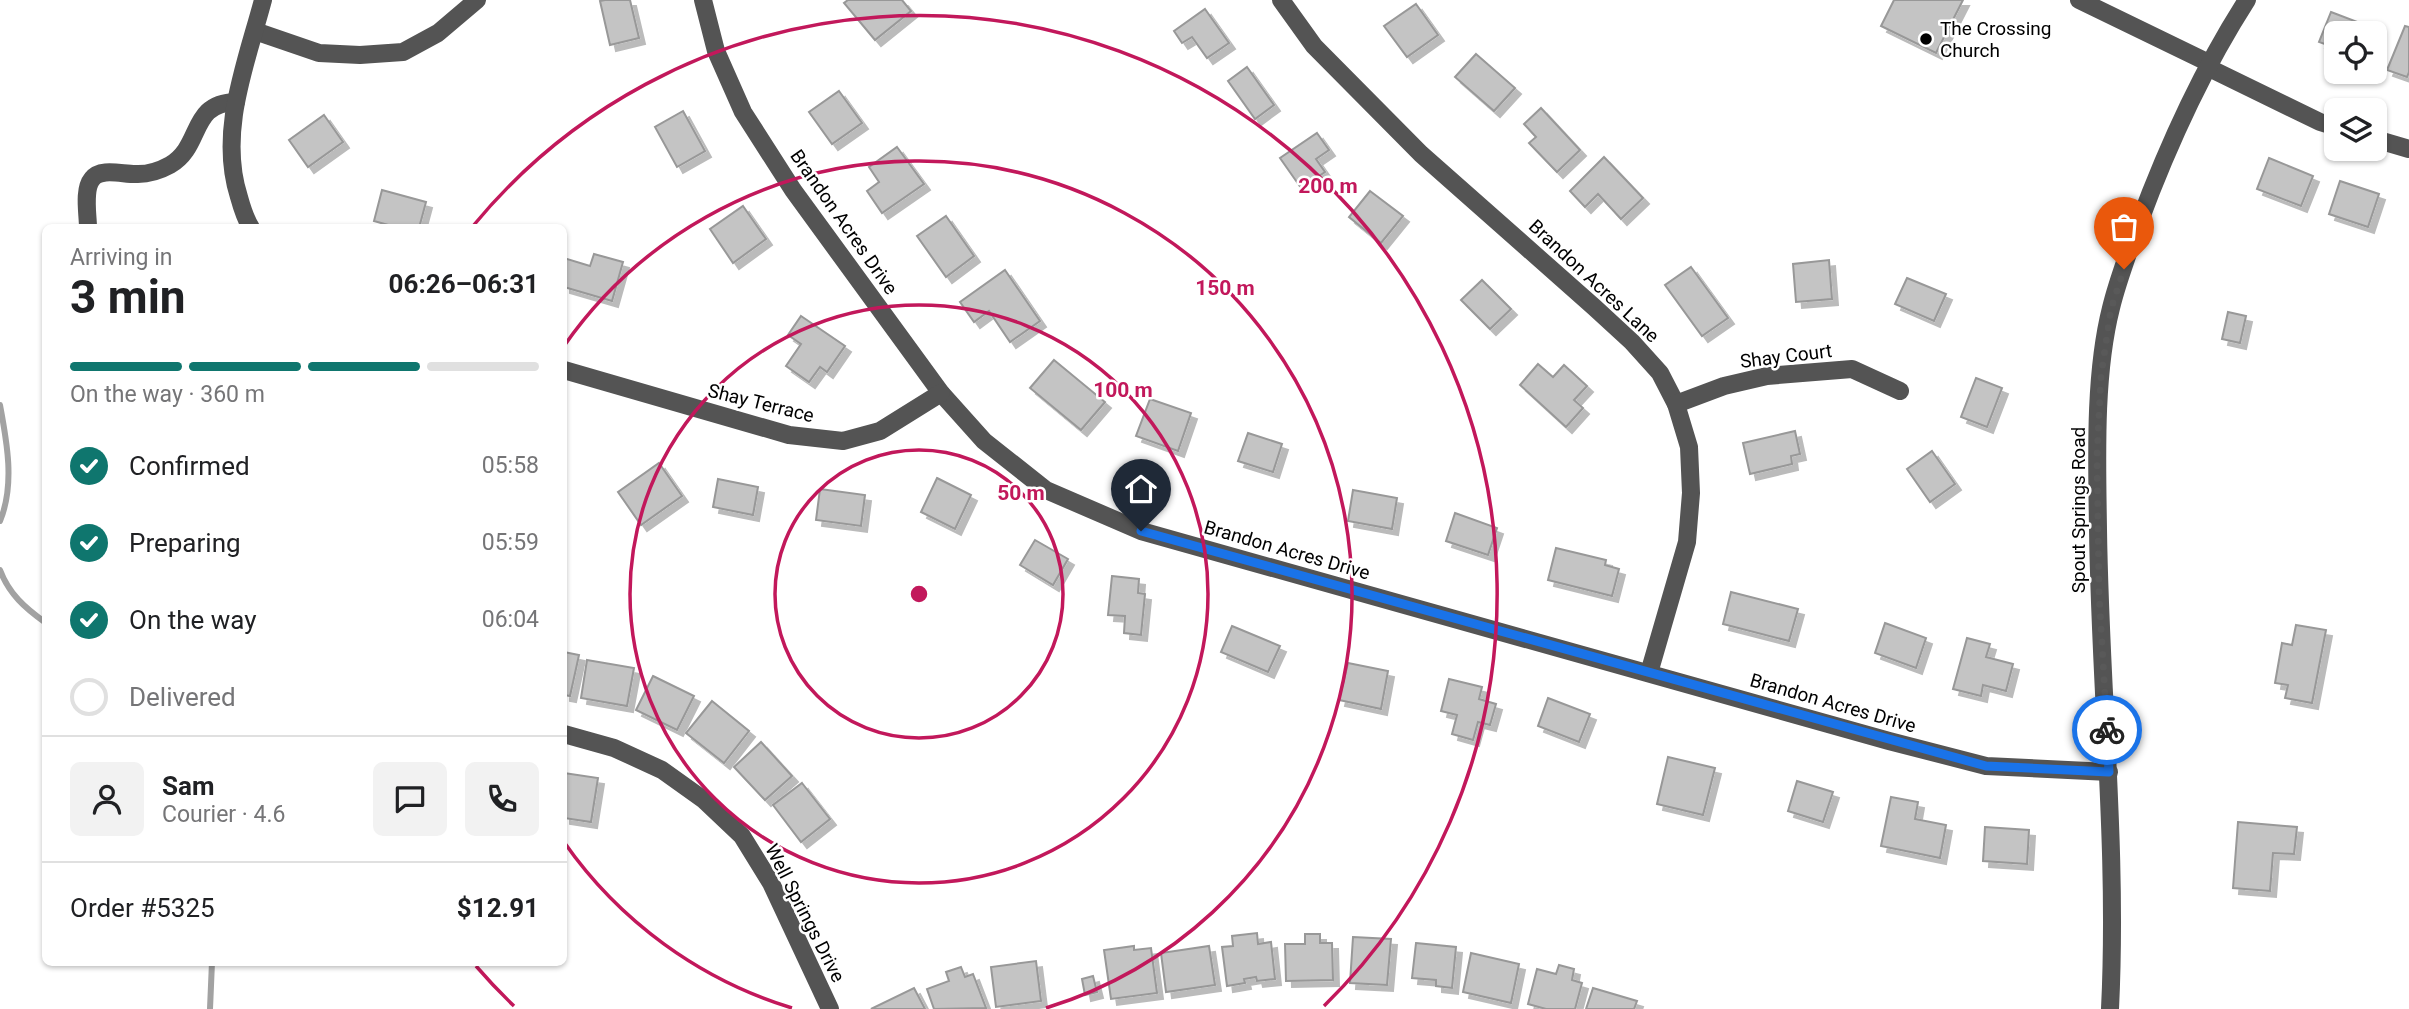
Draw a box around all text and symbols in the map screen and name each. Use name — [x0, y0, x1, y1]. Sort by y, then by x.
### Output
place label: The Crossing Church — [1940, 17, 2051, 62]
map controls — [2324, 21, 2387, 161]
button: locate — [2324, 21, 2387, 84]
marker: The Crossing Church — [1918, 31, 1934, 47]
button: layers — [2324, 98, 2387, 161]
street label: Brandon Acres Drive — [785, 145, 903, 299]
text: 200 m — [1298, 174, 1358, 198]
pin — [2094, 197, 2154, 269]
icon: bag — [2105, 208, 2143, 246]
street label: Brandon Acres Lane — [1524, 215, 1664, 347]
text: Arriving in — [70, 244, 173, 271]
text: 06:26–06:31 — [389, 269, 539, 299]
text: 3 min — [70, 270, 186, 324]
text: 150 m — [1195, 276, 1255, 300]
street label: Shay Court — [1739, 339, 1833, 373]
text: 100 m — [1093, 378, 1153, 402]
street label: Shay Terrace — [706, 379, 816, 427]
text: On the way · 360 m — [70, 381, 265, 408]
street label: Spout Springs Road — [2067, 427, 2090, 593]
icon: check — [70, 447, 108, 485]
text: Confirmed — [129, 451, 250, 481]
text: 05:58 — [482, 452, 539, 479]
pin — [1111, 459, 1171, 531]
icon: home — [1122, 470, 1160, 508]
text: 50 m — [997, 481, 1045, 505]
street label: Brandon Acres Drive — [1201, 515, 1373, 585]
icon: check — [70, 524, 108, 562]
text: Preparing — [129, 528, 241, 558]
text: 05:59 — [482, 529, 539, 556]
centre of rings — [907, 582, 931, 606]
icon: check — [70, 601, 108, 639]
text: On the way — [129, 605, 257, 635]
text: 06:04 — [482, 606, 539, 633]
street label: Brandon Acres Drive — [1747, 668, 1919, 738]
text: Delivered — [129, 682, 236, 712]
courier — [2072, 695, 2142, 765]
icon: bike — [2088, 711, 2126, 749]
button: person — [70, 762, 144, 836]
button: chat — [373, 762, 447, 836]
button: phone — [465, 762, 539, 836]
text: Sam — [162, 771, 214, 801]
text: Courier · 4.6 — [162, 801, 285, 828]
street label: Well Springs Drive — [760, 840, 850, 986]
text: Order #5325 — [70, 893, 215, 923]
text: $12.91 — [457, 893, 539, 923]

